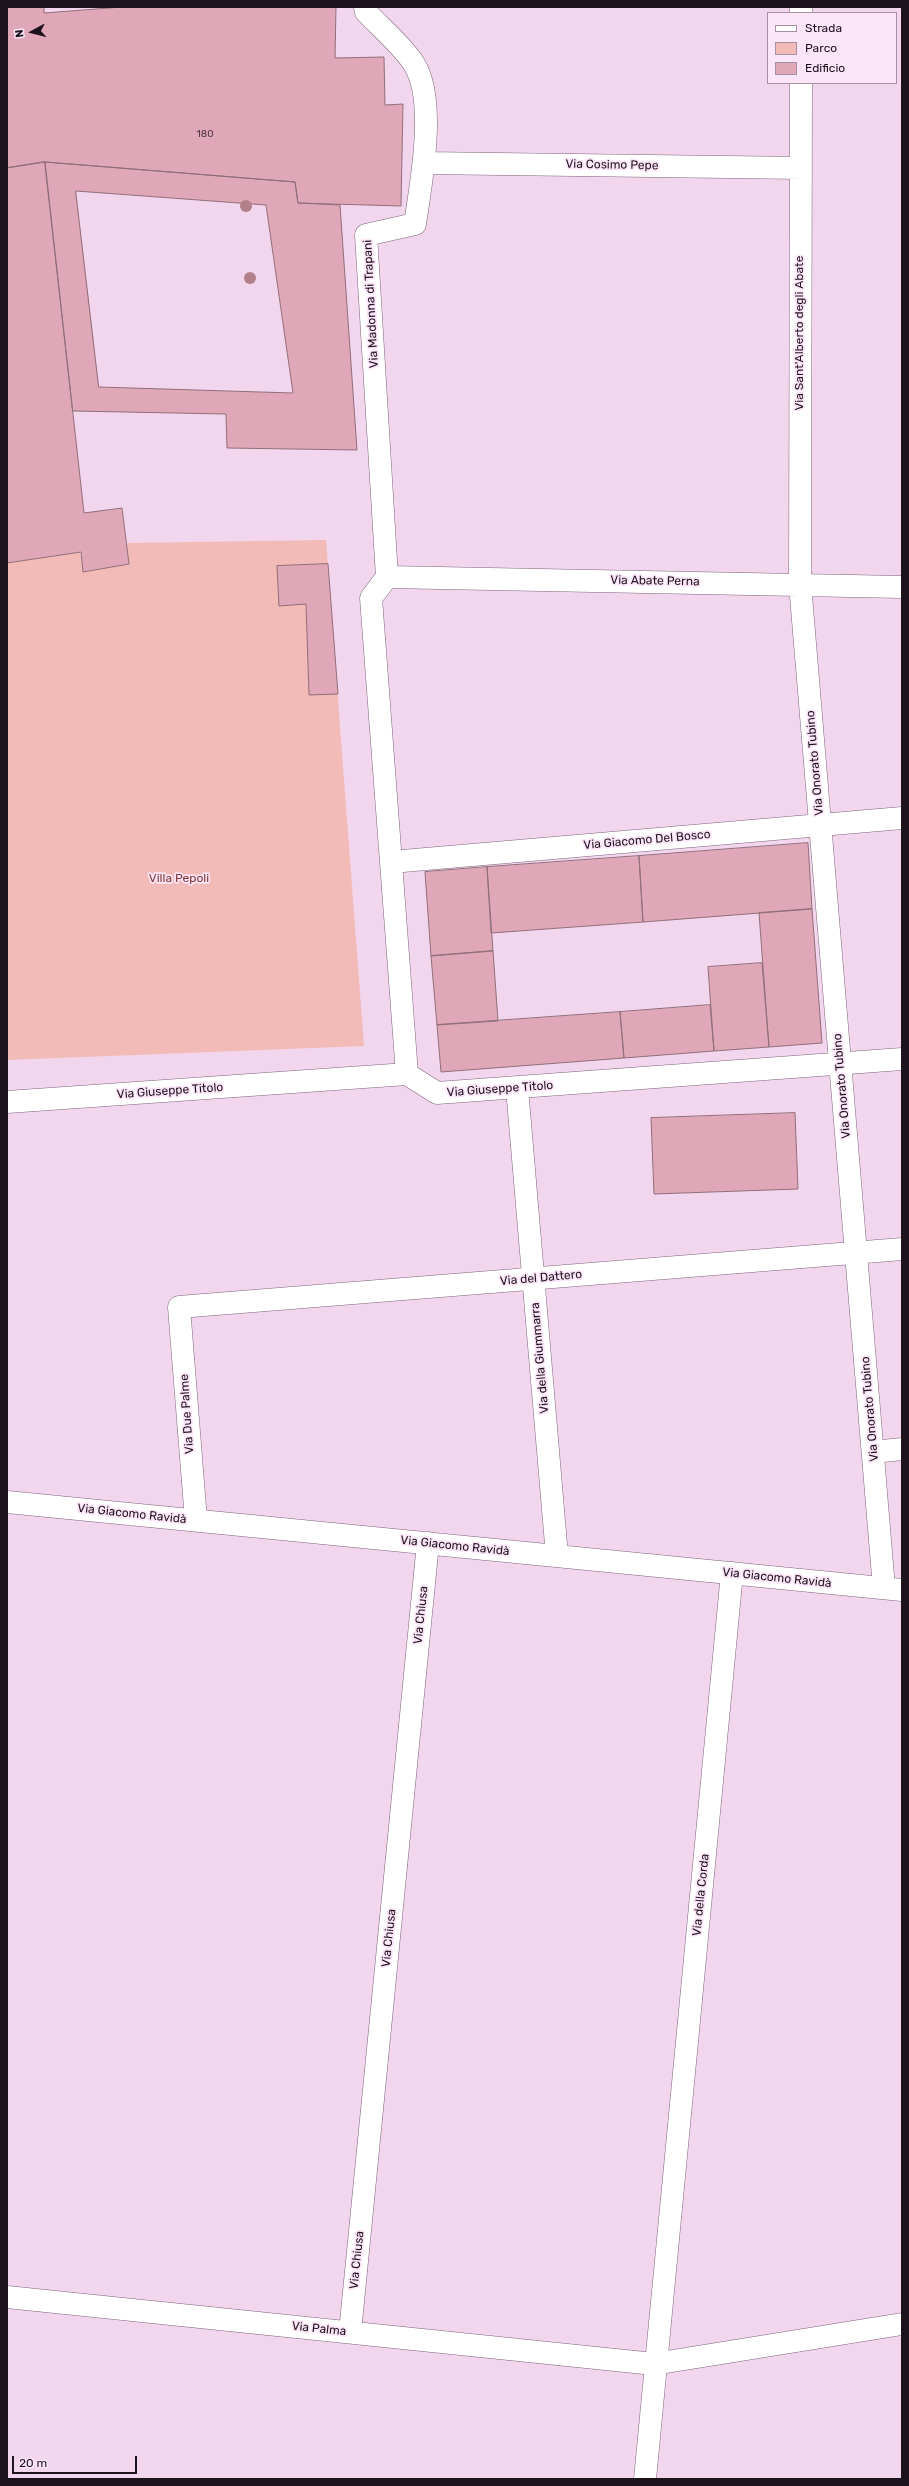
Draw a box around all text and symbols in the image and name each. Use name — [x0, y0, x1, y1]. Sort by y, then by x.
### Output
north arrow — [12, 12, 52, 52]
legend — [767, 12, 897, 84]
text: Strada — [805, 21, 842, 35]
text: N — [13, 29, 27, 38]
text: Parco — [805, 41, 837, 55]
text: Edificio — [805, 61, 845, 75]
house number: 180 — [197, 128, 213, 140]
street label: Via Cosimo Pepe — [565, 157, 659, 173]
street label: Via Madonna di Trapani — [360, 239, 382, 369]
street label: Via Sant'Alberto degli Abate — [793, 256, 807, 410]
street label: Via Abate Perna — [610, 573, 700, 589]
street label: Via Onorato Tubino — [803, 710, 827, 816]
street label: Via Giacomo Del Bosco — [583, 827, 711, 853]
park label: Villa Pepoli — [149, 872, 209, 886]
street label: Via Onorato Tubino — [830, 1033, 854, 1139]
street label: Via Giuseppe Titolo — [446, 1078, 554, 1100]
street label: Via Giuseppe Titolo — [116, 1080, 224, 1102]
street label: Via del Dattero — [499, 1267, 583, 1289]
street label: Via della Giummarra — [528, 1302, 552, 1414]
street label: Via Onorato Tubino — [858, 1356, 882, 1462]
street label: Via Due Palme — [177, 1374, 197, 1454]
street label: Via Giacomo Ravidà — [77, 1501, 187, 1527]
street label: Via Giacomo Ravidà — [400, 1533, 510, 1559]
street label: Via Giacomo Ravidà — [722, 1565, 832, 1591]
street label: Via Chiusa — [411, 1585, 431, 1645]
street label: Via della Corda — [690, 1853, 712, 1937]
street label: Via Chiusa — [379, 1908, 399, 1968]
street label: Via Chiusa — [347, 2230, 367, 2290]
street label: Via Palma — [291, 2319, 347, 2339]
scale bar — [14, 2448, 139, 2474]
text: 20 m — [19, 2456, 47, 2470]

